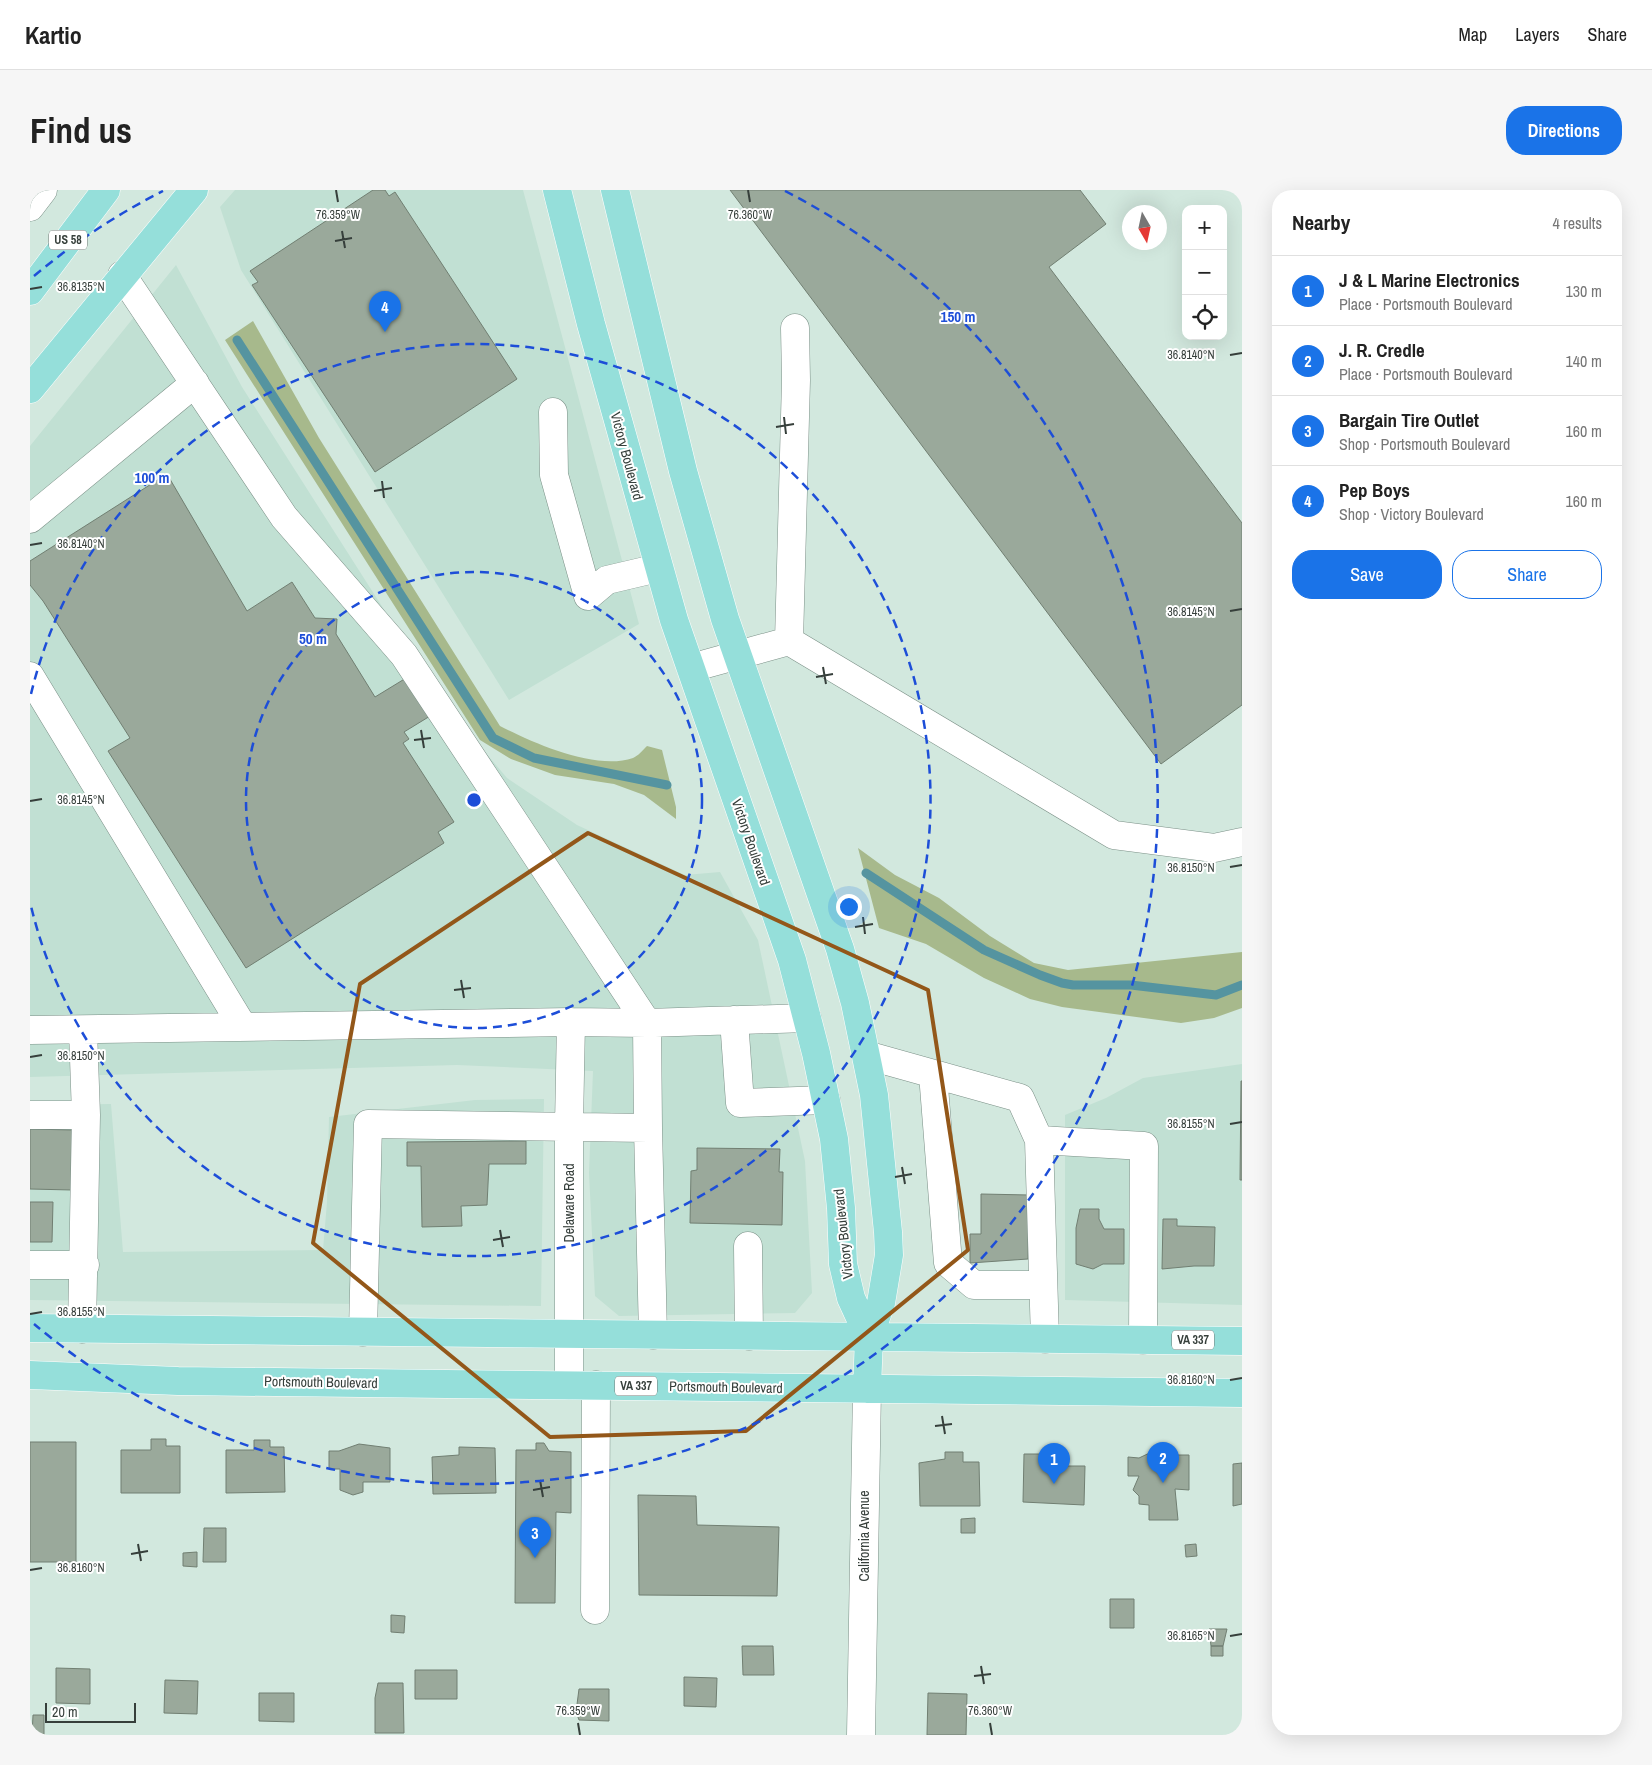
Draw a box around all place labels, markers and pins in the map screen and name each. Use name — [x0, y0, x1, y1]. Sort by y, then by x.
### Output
pin: 4 — [369, 291, 401, 332]
centre of rings — [465, 791, 483, 809]
pin: 2 — [1147, 1442, 1179, 1483]
pin: 1 — [1038, 1443, 1070, 1484]
pin: 3 — [519, 1517, 551, 1558]

